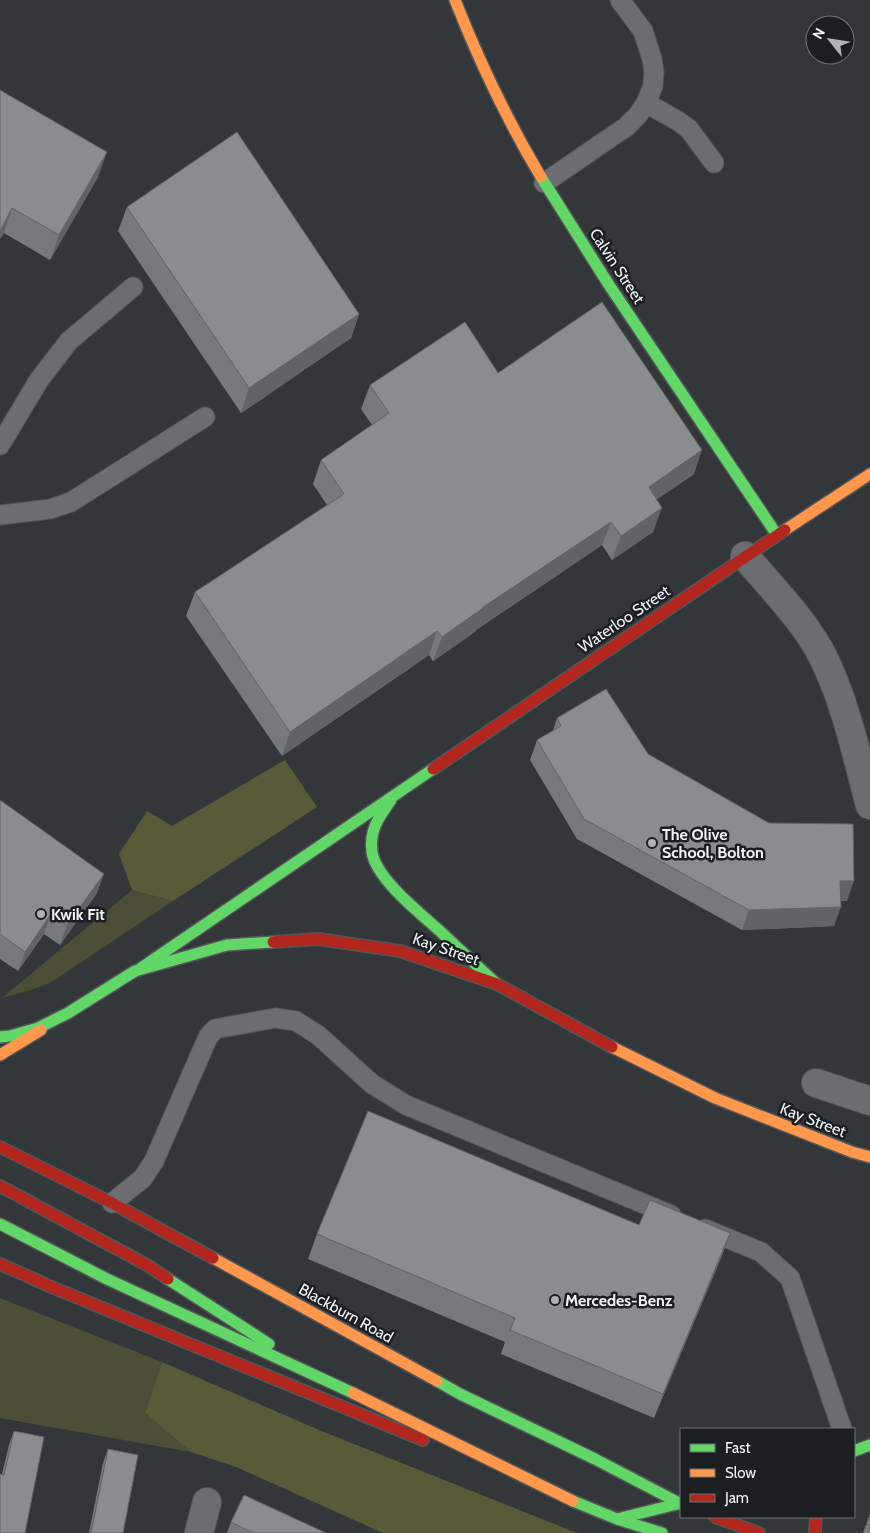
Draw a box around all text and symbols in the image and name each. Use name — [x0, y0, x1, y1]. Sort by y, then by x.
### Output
north arrow — [805, 15, 855, 65]
text: N — [808, 25, 829, 42]
street label: Calvin Street — [586, 225, 649, 308]
street label: Waterloo Street — [574, 581, 674, 657]
place label: The Olive School, Bolton — [662, 825, 764, 862]
marker: The Olive School, Bolton — [646, 837, 658, 849]
place label: Kwik Fit — [51, 905, 105, 924]
marker: Kwik Fit — [35, 908, 47, 920]
street label: Kay Street — [410, 929, 482, 969]
street label: Kay Street — [777, 1099, 849, 1141]
street label: Blackburn Road — [296, 1279, 396, 1347]
place label: Mercedes-Benz — [565, 1291, 673, 1310]
marker: Mercedes-Benz — [549, 1294, 561, 1306]
legend — [680, 1428, 855, 1518]
text: Fast — [725, 1439, 750, 1457]
text: Slow — [725, 1464, 756, 1482]
text: Jam — [724, 1489, 749, 1507]

